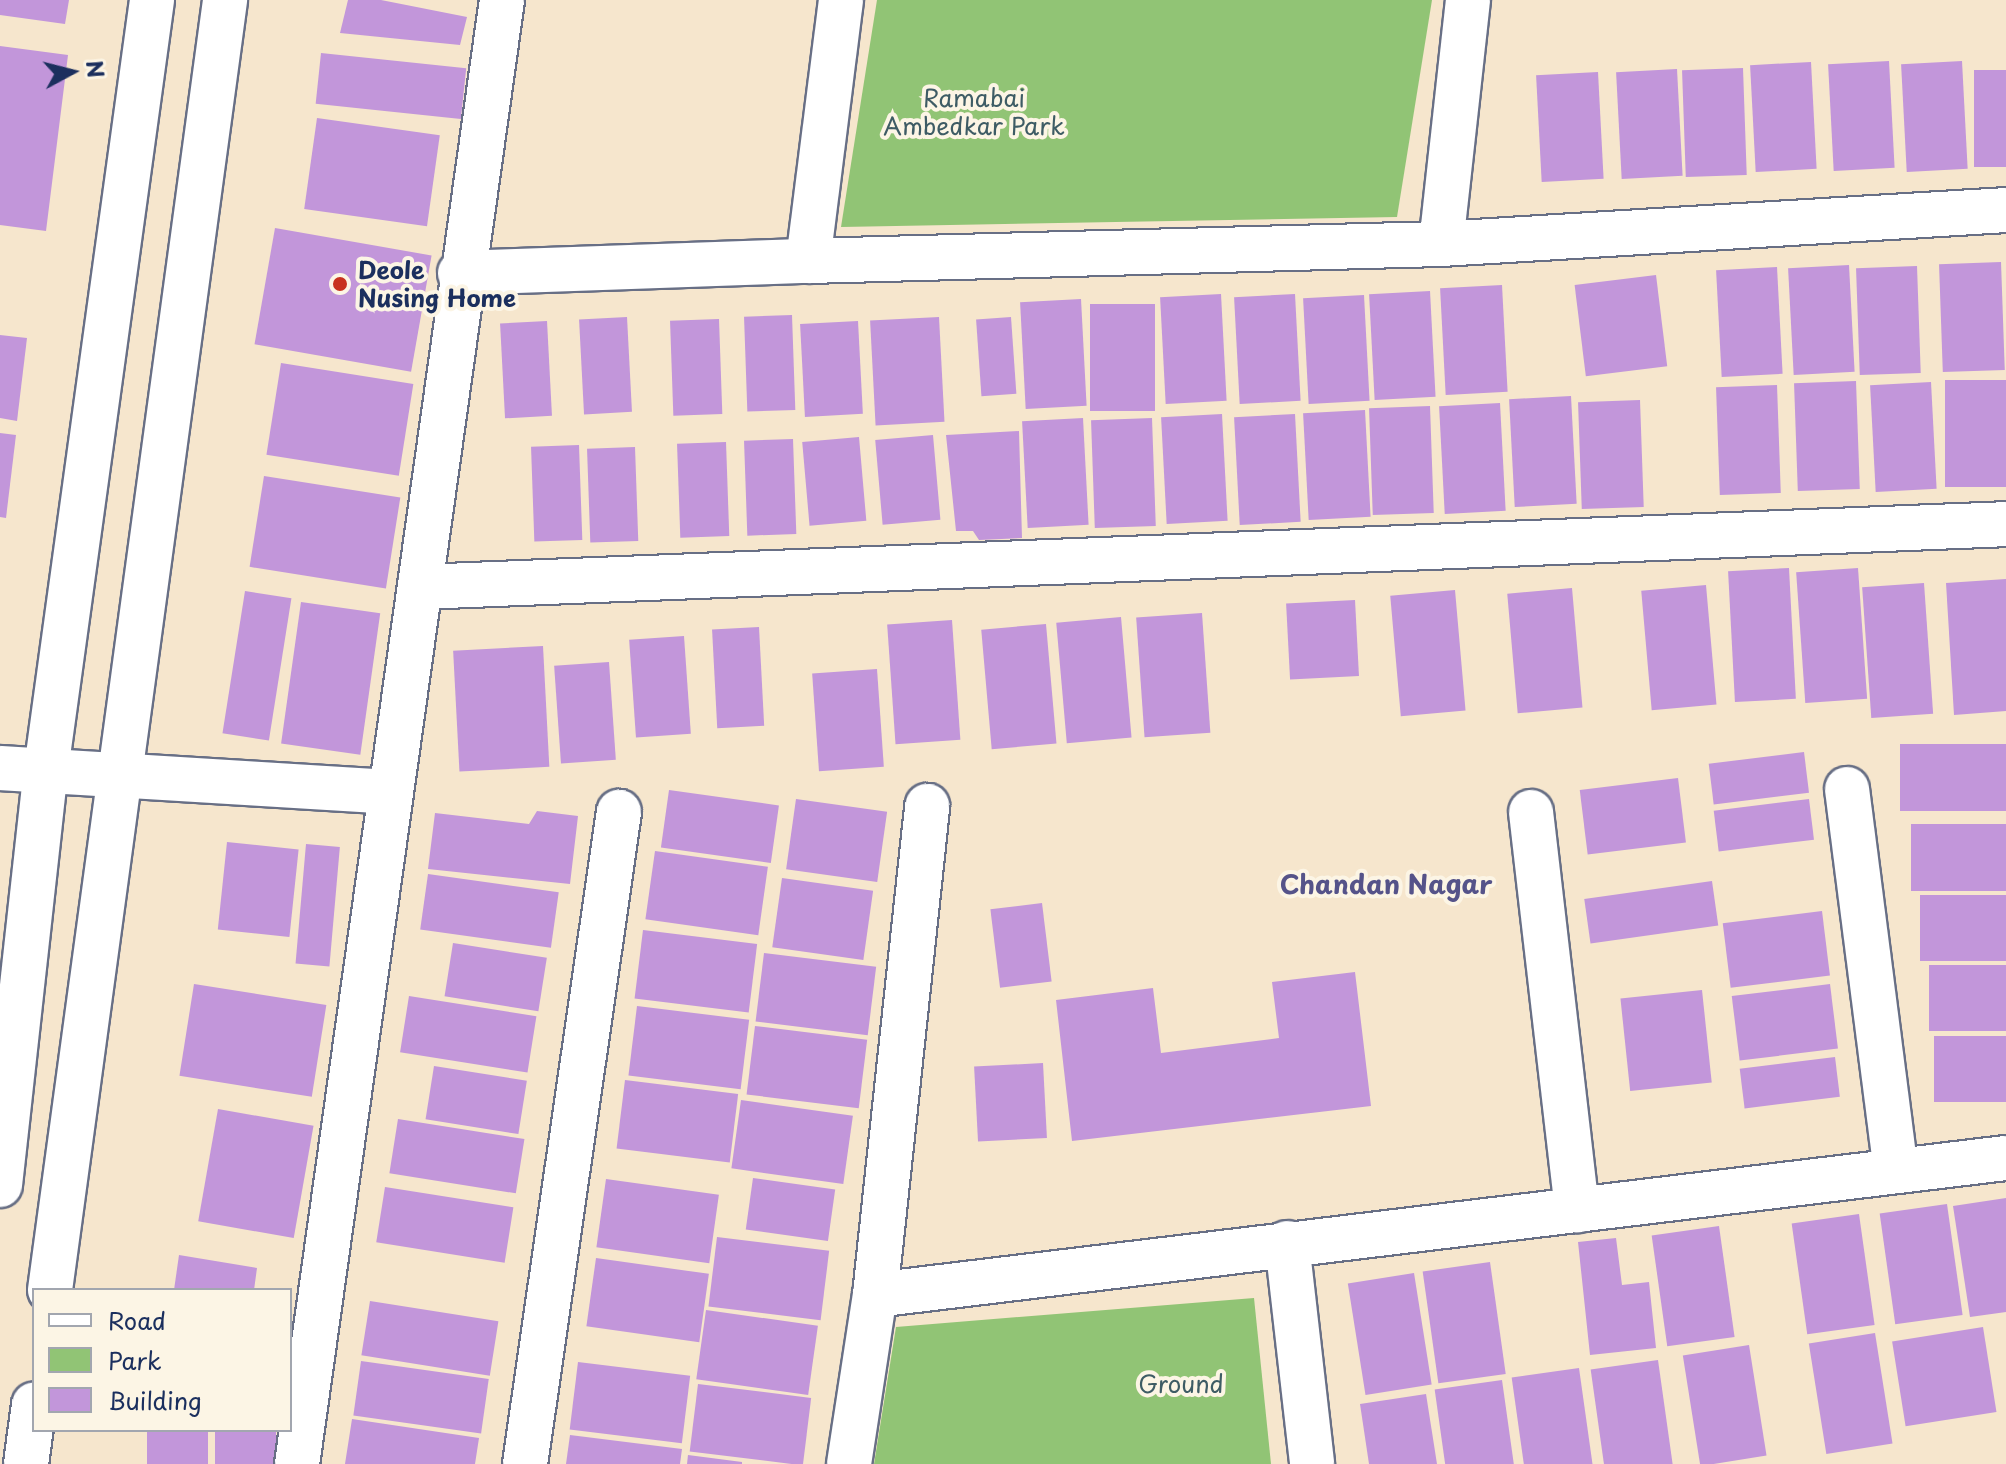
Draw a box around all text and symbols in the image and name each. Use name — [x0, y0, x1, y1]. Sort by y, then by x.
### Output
north arrow — [32, 32, 112, 112]
text: N — [79, 58, 114, 80]
park label: Ramabai Ambedkar Park — [883, 84, 1065, 140]
place label: Deole Nusing Home — [358, 256, 517, 312]
marker: Deole Nusing Home — [329, 273, 351, 295]
district label: Chandan Nagar — [1280, 868, 1492, 900]
legend — [32, 1288, 292, 1432]
text: Road — [108, 1302, 166, 1338]
text: Park — [108, 1342, 162, 1378]
park label: Ground — [1138, 1370, 1224, 1398]
text: Building — [108, 1382, 202, 1418]

